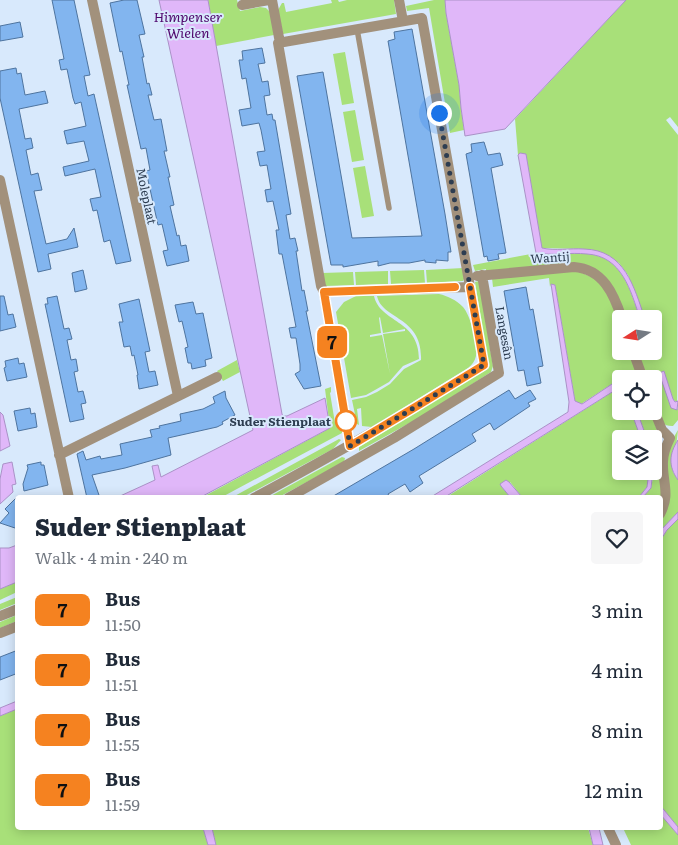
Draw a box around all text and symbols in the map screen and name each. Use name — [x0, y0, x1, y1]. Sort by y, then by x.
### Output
water label: Himpenser Wielen — [153, 6, 223, 42]
your location — [427, 101, 452, 126]
street label: Moleplaat — [132, 166, 162, 226]
street label: Wantij — [530, 247, 570, 267]
street label: Langesân — [491, 305, 519, 361]
north arrow — [612, 310, 662, 360]
map controls — [612, 310, 662, 480]
line badge: 7 — [316, 326, 348, 358]
text: 7 — [327, 328, 337, 355]
button: locate — [612, 370, 662, 420]
marker: Suder Stienplaat — [335, 410, 357, 432]
place label: Suder Stienplaat — [229, 412, 332, 430]
button: layers — [612, 430, 662, 480]
text: Suder Stienplaat — [35, 508, 246, 543]
button: heart — [591, 512, 643, 564]
text: Walk · 4 min · 240 m — [35, 545, 188, 569]
text: Bus — [105, 584, 140, 612]
text: 7 — [58, 596, 67, 623]
text: 3 min — [592, 596, 643, 624]
text: 11:50 — [105, 612, 141, 636]
text: Bus — [105, 644, 140, 672]
text: 7 — [58, 656, 67, 683]
text: 4 min — [591, 656, 643, 684]
text: 11:51 — [105, 672, 138, 696]
text: Bus — [105, 704, 140, 732]
text: 7 — [58, 716, 67, 743]
text: 8 min — [591, 716, 643, 744]
text: 11:55 — [105, 732, 140, 756]
text: Bus — [105, 764, 140, 792]
text: 7 — [58, 776, 67, 803]
text: 12 min — [584, 776, 643, 804]
text: 11:59 — [105, 792, 140, 816]

